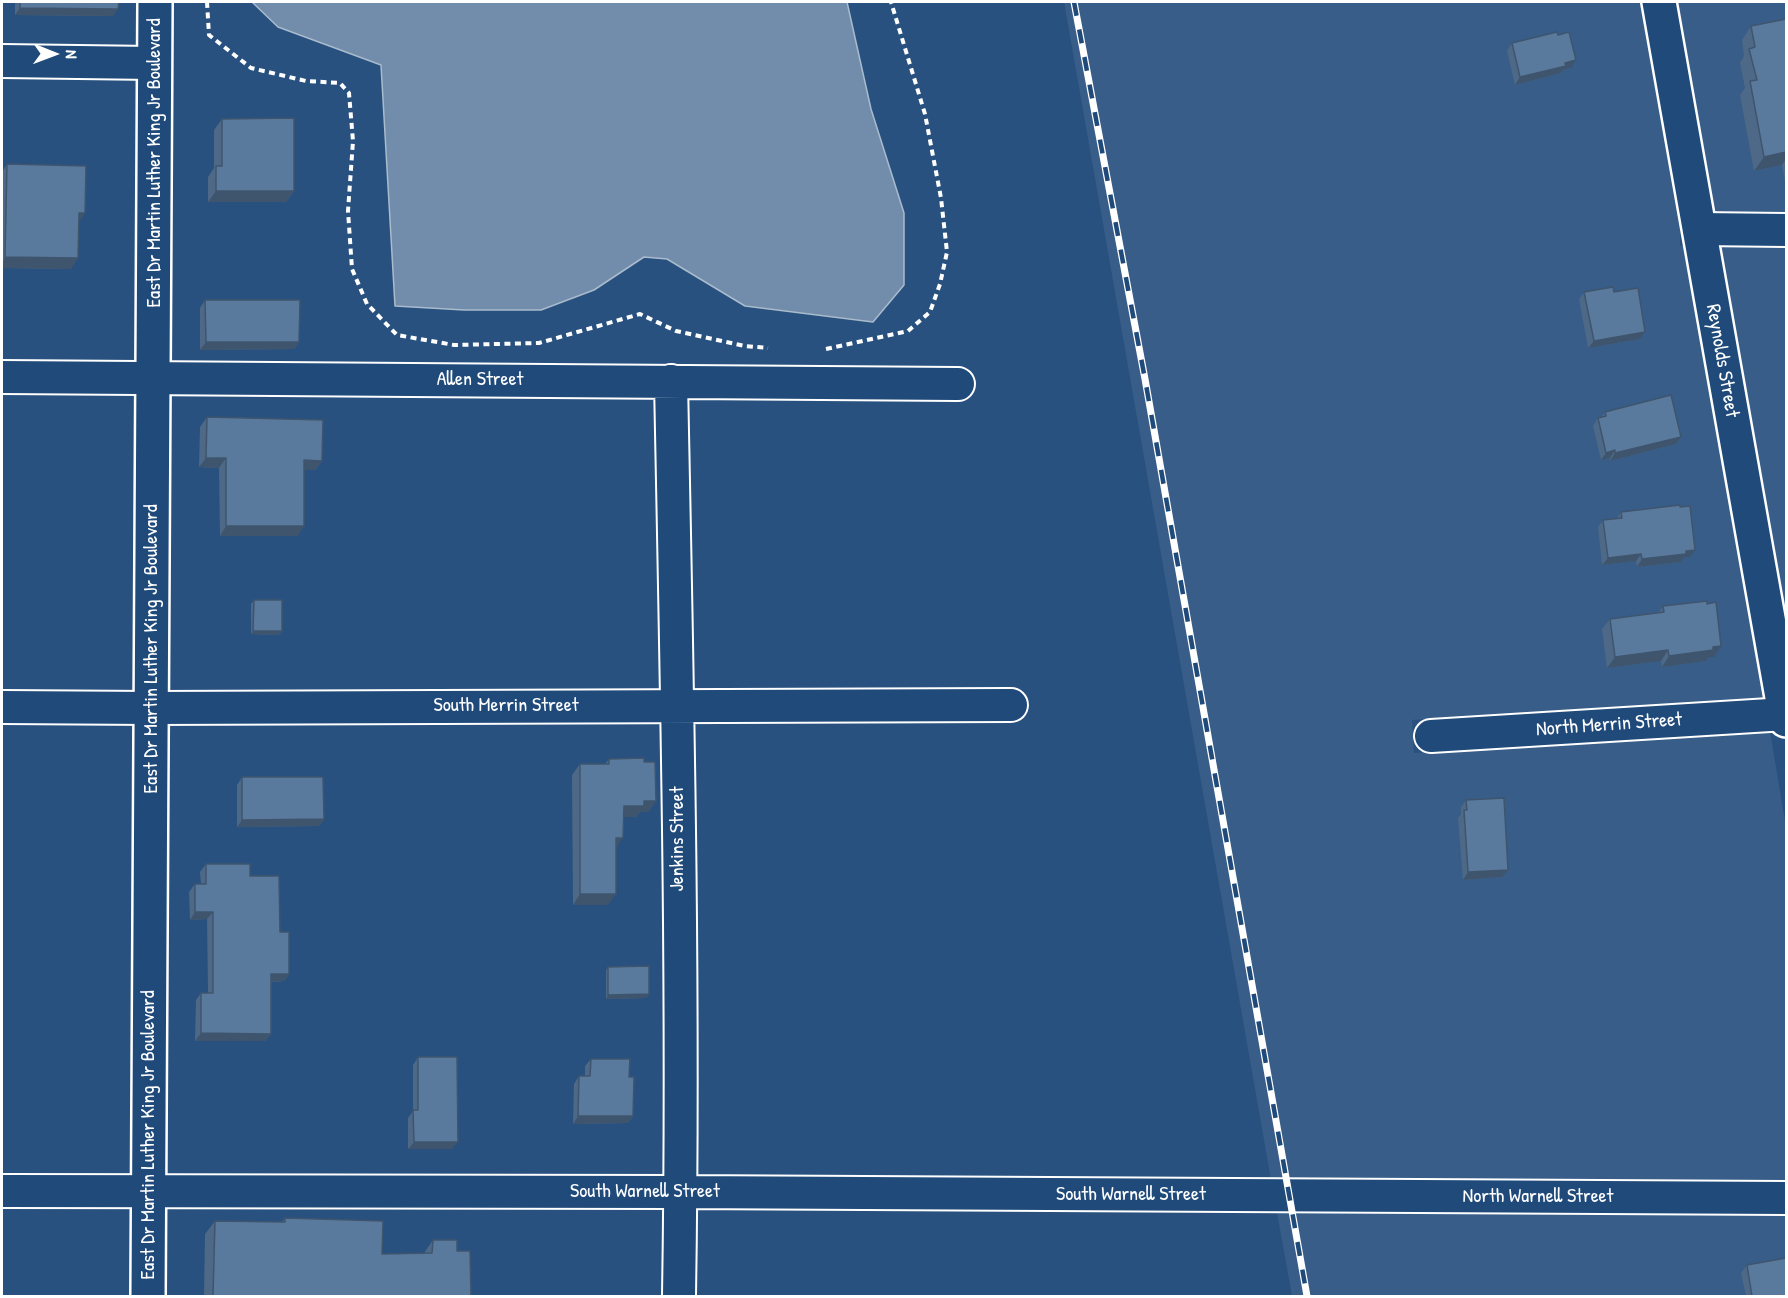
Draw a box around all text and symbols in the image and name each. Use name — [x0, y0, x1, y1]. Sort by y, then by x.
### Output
street label: East Dr Martin Luther King Jr Boulevard — [143, 18, 167, 308]
north arrow — [24, 24, 84, 84]
text: N — [61, 50, 83, 59]
street label: Reynolds Street — [1700, 302, 1744, 420]
street label: Allen Street — [437, 368, 523, 392]
street label: East Dr Martin Luther King Jr Boulevard — [140, 504, 164, 794]
street label: South Merrin Street — [433, 694, 579, 718]
street label: North Merrin Street — [1535, 708, 1683, 742]
street label: Jenkins Street — [666, 786, 690, 892]
street label: East Dr Martin Luther King Jr Boulevard — [137, 990, 161, 1280]
street label: South Warnell Street — [570, 1180, 720, 1204]
street label: South Warnell Street — [1056, 1183, 1206, 1207]
street label: North Warnell Street — [1463, 1185, 1613, 1209]

